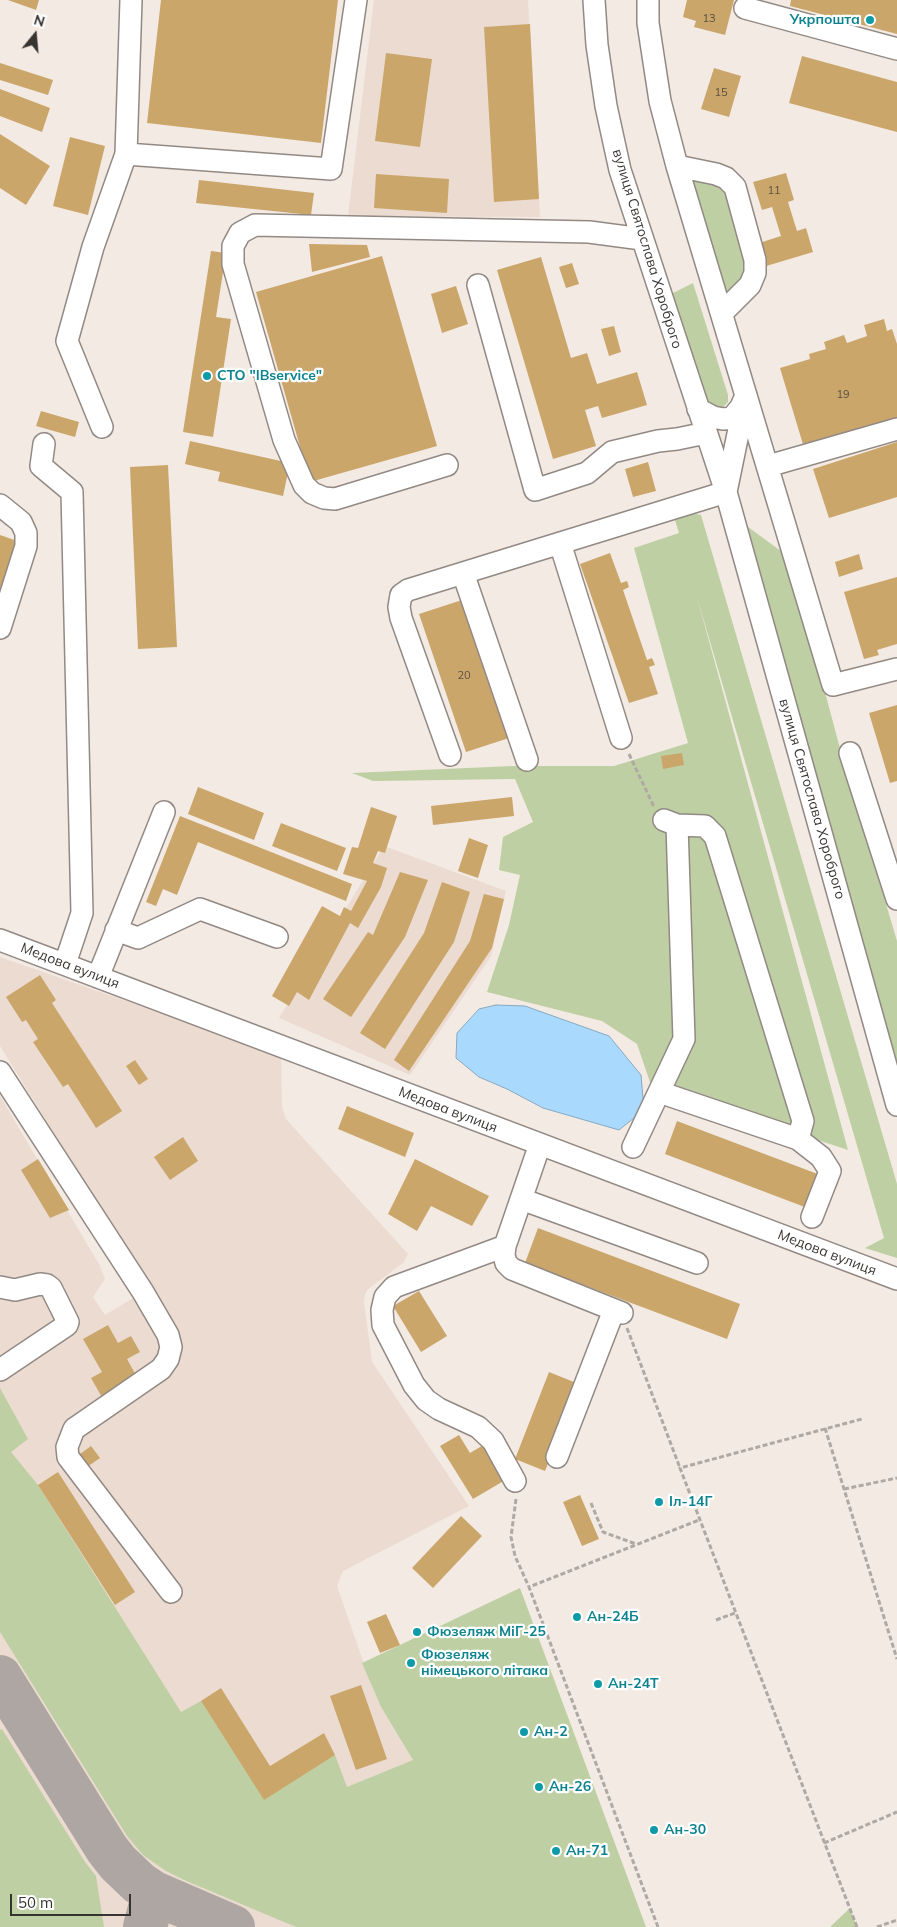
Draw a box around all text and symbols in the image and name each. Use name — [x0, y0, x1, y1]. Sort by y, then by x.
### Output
north arrow — [10, 10, 60, 60]
text: N — [32, 11, 47, 31]
house number: 13 — [702, 12, 716, 26]
place label: Укрпошта — [790, 12, 860, 28]
marker: Укрпошта — [864, 14, 876, 26]
house number: 15 — [714, 86, 728, 100]
street label: вулиця Святослава Хороброго — [609, 147, 685, 351]
house number: 11 — [767, 184, 781, 198]
place label: СТО "IBservice" — [217, 368, 322, 384]
marker: СТО "IBservice" — [201, 370, 213, 382]
house number: 19 — [836, 388, 850, 402]
house number: 20 — [457, 669, 471, 683]
street label: вулиця Святослава Хороброго — [775, 697, 849, 901]
street label: Медова вулиця — [18, 939, 122, 993]
street label: Медова вулиця — [396, 1083, 500, 1137]
street label: Медова вулиця — [775, 1226, 879, 1280]
place label: Іл-14Г — [669, 1494, 712, 1510]
marker: Іл-14Г — [653, 1496, 665, 1508]
place label: Ан-24Б — [587, 1609, 639, 1625]
marker: Ан-24Б — [571, 1611, 583, 1623]
place label: Фюзеляж МіГ-25 — [427, 1624, 546, 1640]
marker: Фюзеляж МіГ-25 — [411, 1626, 423, 1638]
place label: Фюзеляж німецького літака — [421, 1647, 548, 1680]
marker: Фюзеляж німецького літака — [405, 1657, 417, 1669]
place label: Ан-24Т — [608, 1676, 659, 1692]
marker: Ан-24Т — [592, 1678, 604, 1690]
place label: Ан-2 — [534, 1724, 568, 1740]
marker: Ан-2 — [518, 1726, 530, 1738]
place label: Ан-26 — [549, 1779, 591, 1795]
marker: Ан-26 — [533, 1781, 545, 1793]
place label: Ан-30 — [664, 1822, 706, 1838]
marker: Ан-30 — [648, 1824, 660, 1836]
place label: Ан-71 — [566, 1843, 608, 1859]
marker: Ан-71 — [550, 1845, 562, 1857]
scale bar — [12, 1884, 134, 1916]
text: 50 m — [18, 1893, 53, 1912]

